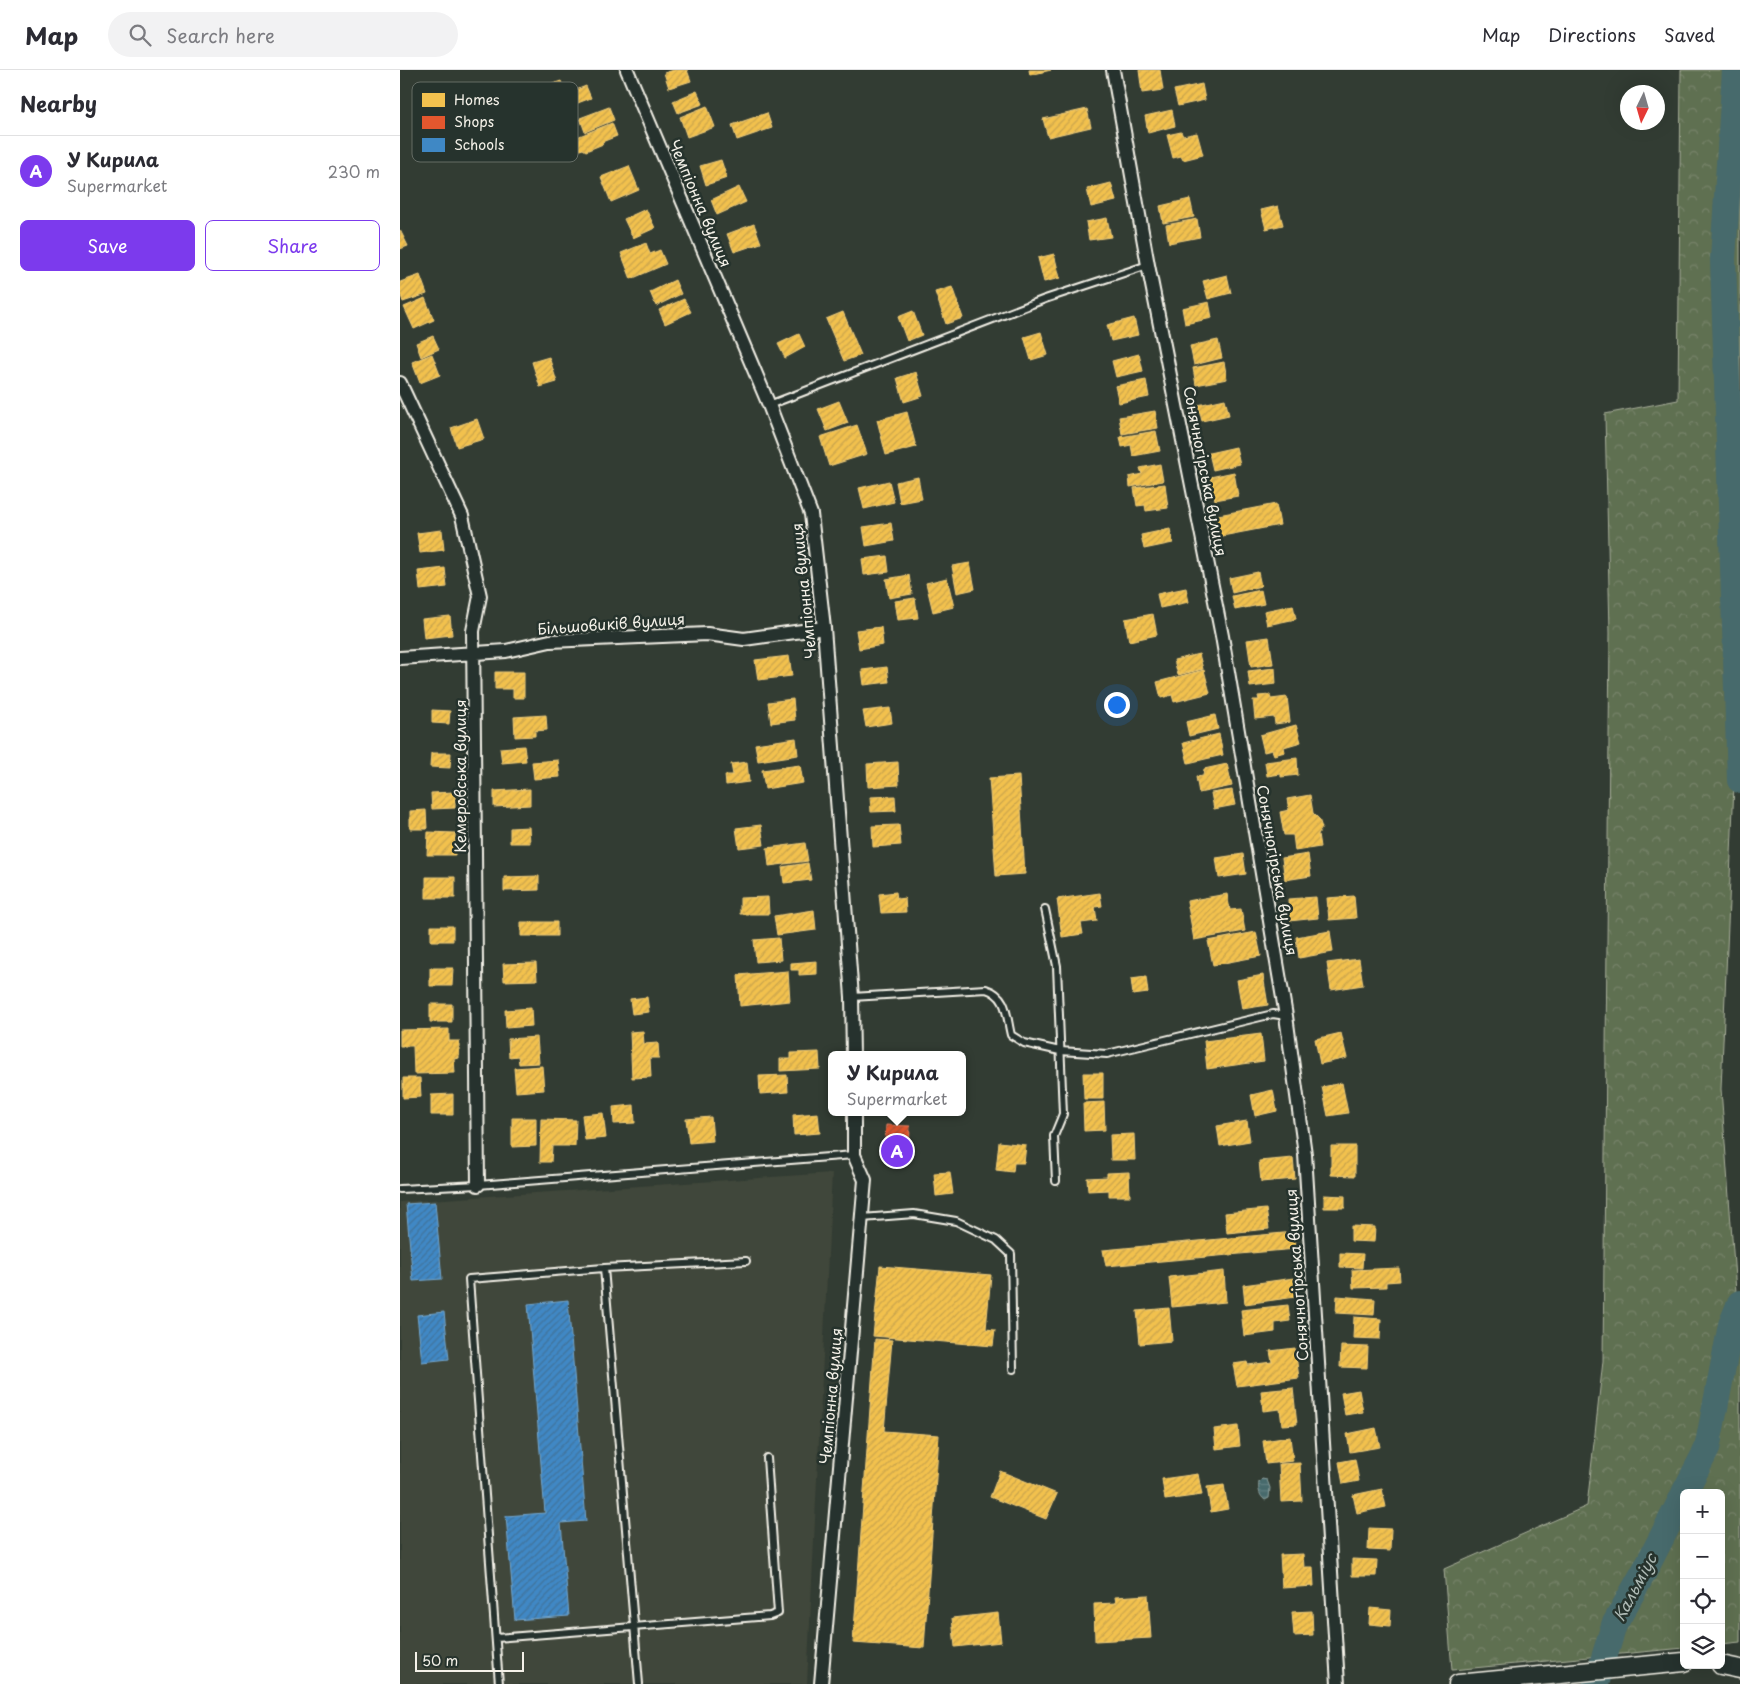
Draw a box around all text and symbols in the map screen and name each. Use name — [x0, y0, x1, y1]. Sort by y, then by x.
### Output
search box — [108, 12, 458, 57]
text: Map — [25, 17, 78, 53]
icon: search — [126, 21, 154, 49]
text: Search here — [166, 21, 275, 49]
text: Map — [1482, 21, 1520, 48]
text: Directions — [1548, 21, 1636, 48]
text: Saved — [1664, 21, 1715, 48]
legend — [412, 82, 578, 162]
north arrow — [1620, 85, 1665, 130]
text: Nearby — [20, 87, 97, 119]
text: Homes — [454, 89, 500, 110]
text: Shops — [454, 111, 494, 132]
text: Schools — [454, 134, 504, 155]
street label: Чемпіонна вулиця — [664, 136, 738, 270]
text: У Кирила — [67, 145, 159, 173]
text: A — [30, 159, 42, 183]
text: 230 m — [328, 159, 380, 183]
text: Supermarket — [67, 173, 167, 197]
button: Save — [20, 220, 195, 271]
button: Share — [205, 220, 380, 271]
street label: Сонячногірська вулиця — [1178, 384, 1234, 558]
street label: Чемпіонна вулиця — [784, 522, 822, 660]
street label: Більшовиків вулиця — [536, 606, 686, 640]
your location — [1104, 692, 1130, 718]
street label: Кемеровська вулиця — [448, 699, 471, 853]
street label: Сонячногірська вулиця — [1252, 783, 1304, 957]
popup — [828, 1051, 966, 1116]
text: У Кирила — [847, 1058, 939, 1086]
text: Supermarket — [847, 1086, 947, 1110]
pin: A — [881, 1132, 913, 1170]
street label: Сонячногірська вулиця — [1279, 1188, 1313, 1362]
street label: Чемпіонна вулиця — [813, 1327, 847, 1465]
map controls — [1680, 1489, 1725, 1669]
button: + — [1680, 1489, 1725, 1534]
button: − — [1680, 1534, 1725, 1579]
water label: Кальміус — [1606, 1547, 1663, 1625]
button: locate — [1680, 1579, 1725, 1624]
button: layers — [1680, 1624, 1725, 1669]
scale bar — [415, 1649, 524, 1672]
text: 50 m — [422, 1650, 458, 1671]

